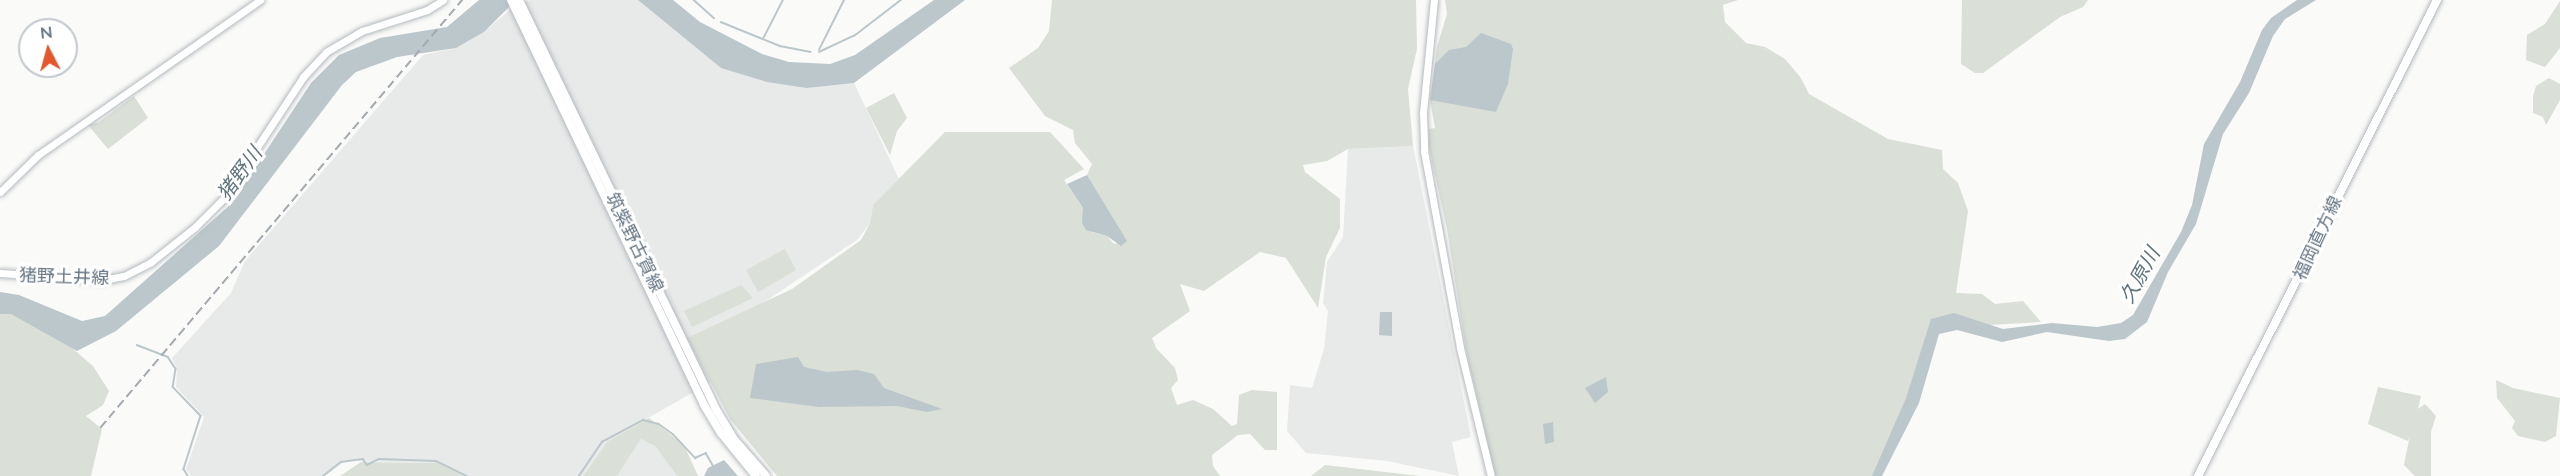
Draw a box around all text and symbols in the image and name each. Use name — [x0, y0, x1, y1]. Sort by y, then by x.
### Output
north arrow — [18, 18, 78, 78]
text: N — [39, 21, 53, 42]
water label: 猪野川 — [212, 142, 266, 204]
street label: 筑紫野古賀線 — [602, 189, 668, 295]
street label: 福岡直方線 — [2288, 193, 2346, 283]
water label: 久原川 — [2114, 243, 2164, 307]
street label: 猪野土井線 — [19, 264, 109, 288]

